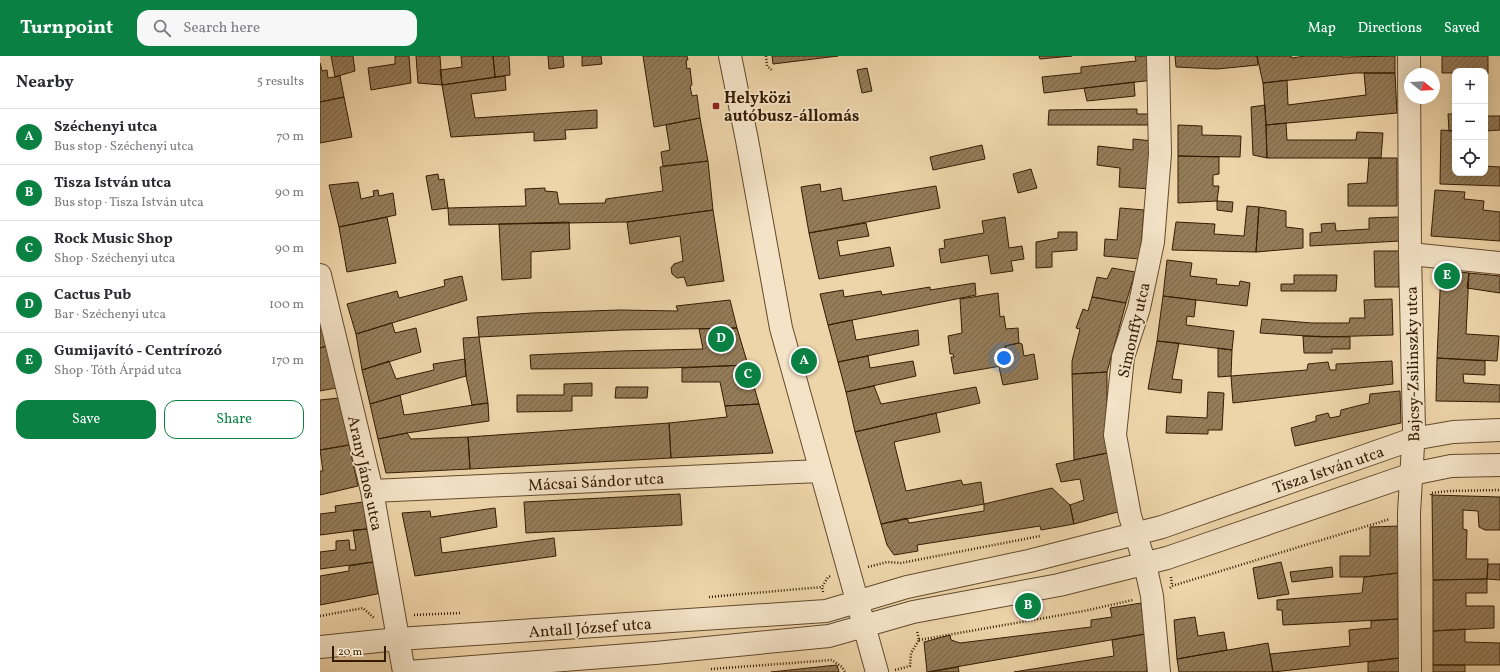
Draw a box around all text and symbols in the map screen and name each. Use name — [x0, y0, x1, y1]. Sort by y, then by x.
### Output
search box — [137, 10, 417, 46]
text: Turnpoint — [20, 15, 113, 41]
icon: search — [151, 17, 173, 39]
text: Search here — [183, 18, 260, 39]
text: Map — [1308, 19, 1336, 38]
text: Directions — [1358, 19, 1422, 38]
text: Saved — [1444, 19, 1480, 38]
north arrow — [1404, 68, 1440, 104]
map controls — [1452, 68, 1488, 176]
button: + — [1452, 68, 1488, 104]
text: Nearby — [16, 71, 74, 94]
text: 5 results — [257, 73, 304, 91]
place label: Helyközi autóbusz-állomás — [724, 88, 859, 128]
marker: Helyközi autóbusz-állomás — [711, 101, 721, 111]
button: − — [1452, 104, 1488, 140]
text: Széchenyi utca — [54, 117, 158, 138]
text: A — [24, 128, 34, 146]
text: 70 m — [276, 128, 304, 146]
text: Bus stop · Széchenyi utca — [54, 138, 194, 156]
button: locate — [1452, 140, 1488, 176]
text: Tisza István utca — [54, 173, 171, 194]
text: B — [25, 184, 33, 202]
text: 90 m — [275, 184, 304, 202]
text: Bus stop · Tisza István utca — [54, 194, 204, 212]
text: Rock Music Shop — [54, 229, 173, 250]
text: C — [25, 240, 33, 258]
text: 90 m — [275, 240, 304, 258]
text: Shop · Széchenyi utca — [54, 250, 175, 268]
pin: E — [1434, 261, 1460, 291]
street label: Simonffy utca — [1113, 280, 1157, 380]
text: Cactus Pub — [54, 285, 131, 306]
street label: Bajcsy-Zsilinszky utca — [1402, 286, 1426, 442]
text: D — [24, 296, 34, 314]
text: 100 m — [269, 296, 304, 314]
text: Bar · Széchenyi utca — [54, 306, 166, 324]
pin: D — [708, 324, 734, 354]
text: Gumijavító - Centrírozó — [54, 341, 222, 362]
pin: A — [791, 346, 817, 376]
your location — [994, 348, 1014, 368]
text: E — [25, 352, 33, 370]
text: 170 m — [271, 352, 304, 370]
pin: C — [735, 360, 761, 390]
text: Shop · Tóth Árpád utca — [54, 362, 182, 380]
button: Save — [16, 400, 156, 439]
button: Share — [164, 400, 304, 439]
street label: Arany János utca — [341, 414, 387, 533]
street label: Tisza István utca — [1270, 442, 1387, 500]
street label: Mácsai Sándor utca — [527, 468, 665, 498]
pin: B — [1015, 591, 1041, 621]
street label: Antall József utca — [528, 614, 652, 644]
scale bar — [332, 644, 386, 663]
text: 20 m — [338, 645, 362, 660]

